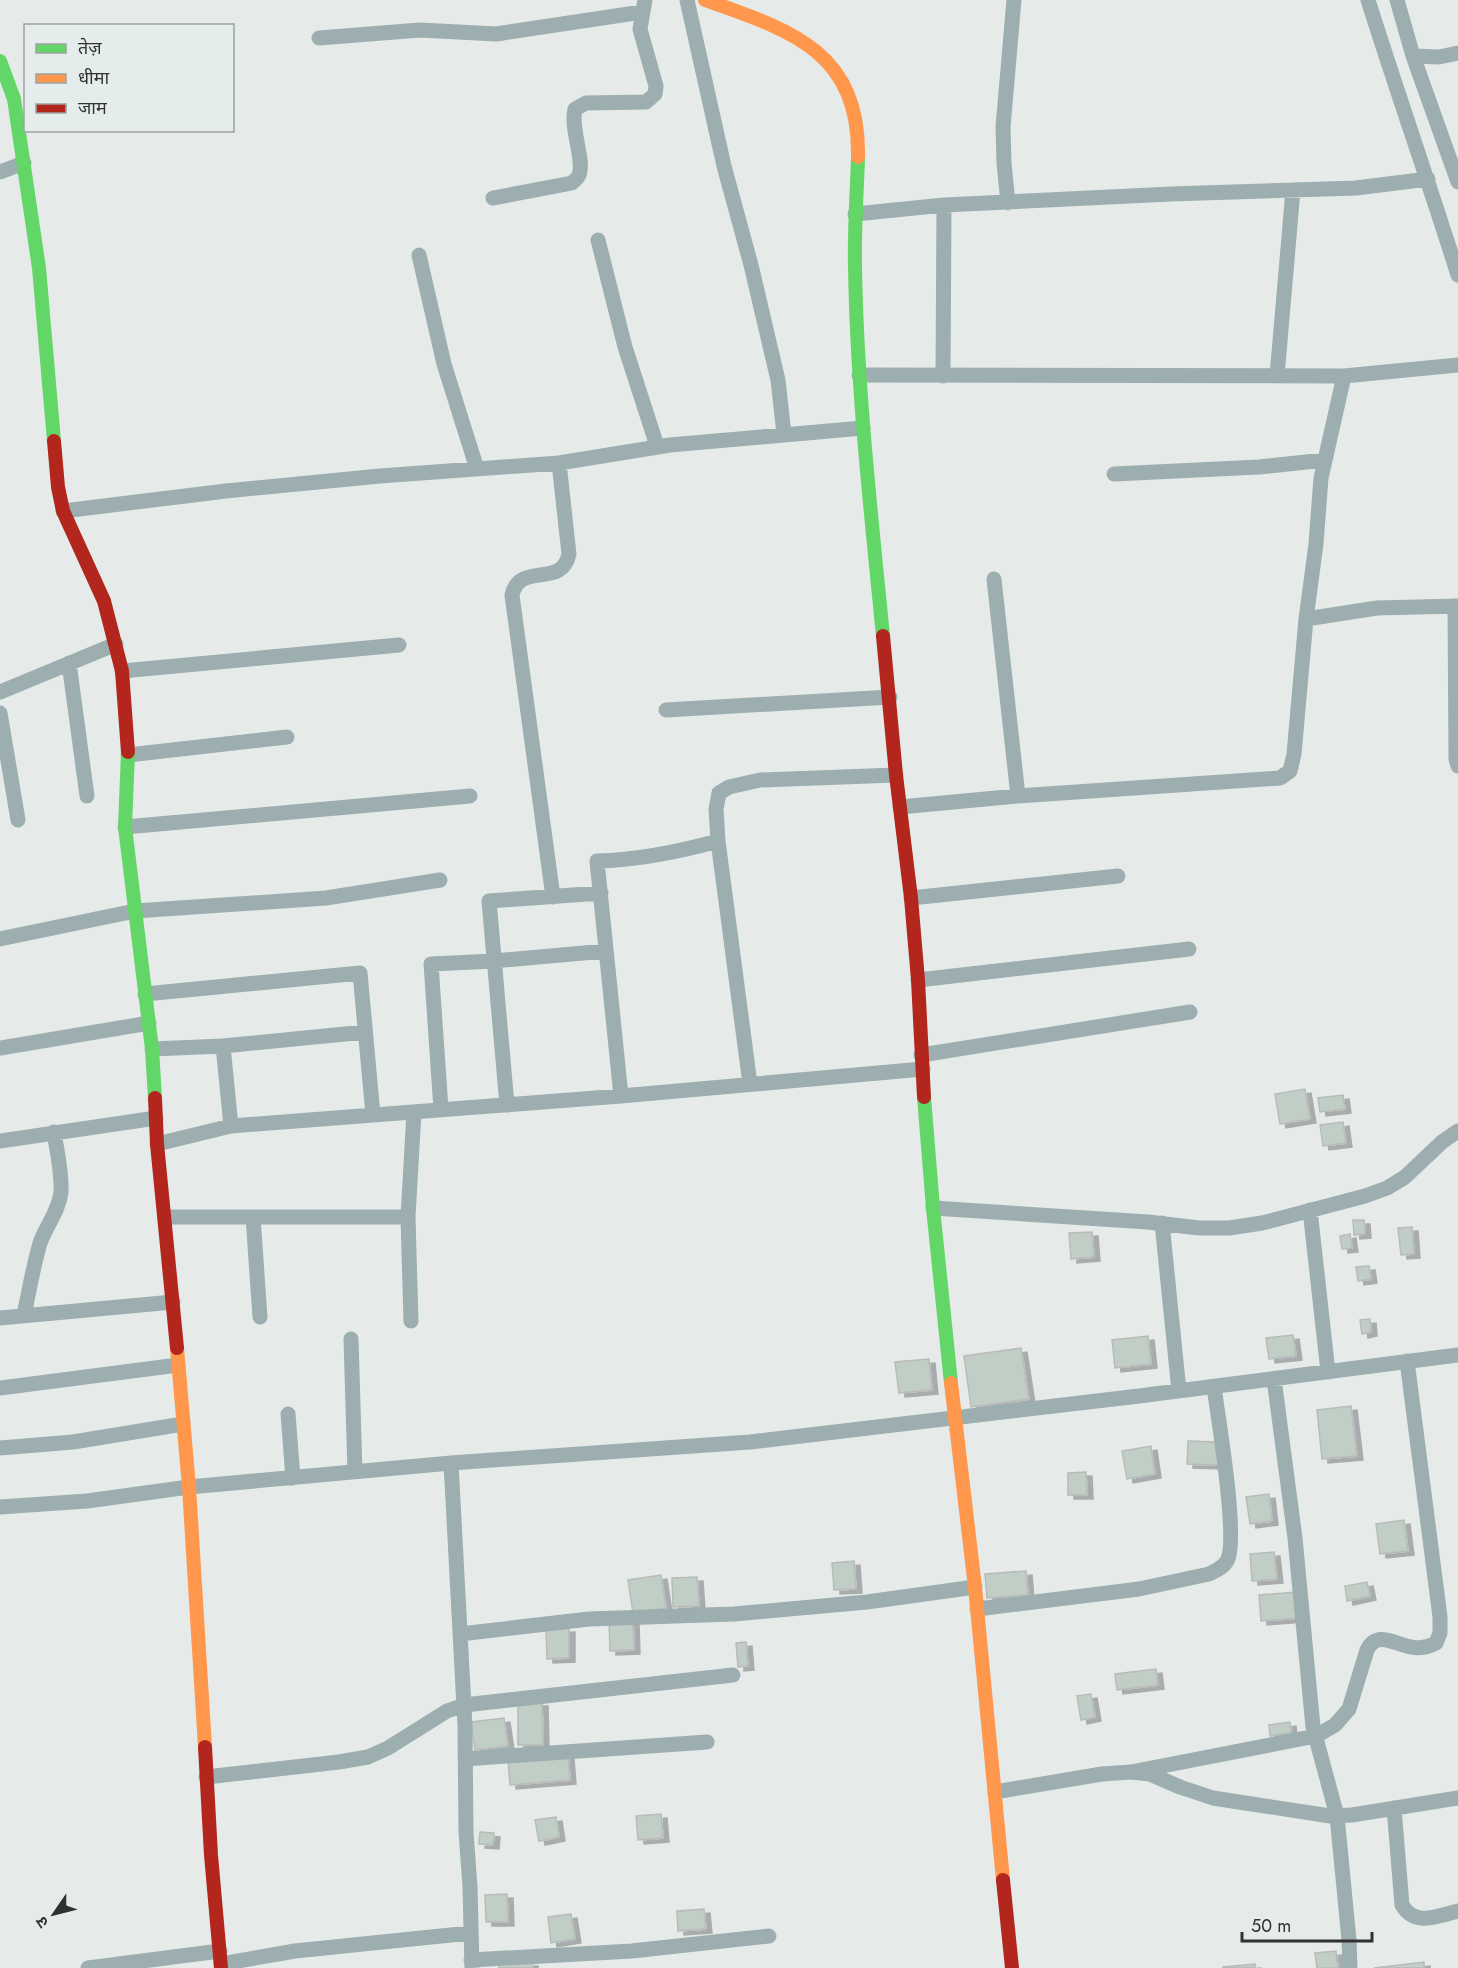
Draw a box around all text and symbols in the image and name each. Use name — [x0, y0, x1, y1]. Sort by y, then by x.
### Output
legend — [24, 24, 234, 132]
text: तेज़ — [78, 35, 102, 61]
text: धीमा — [78, 65, 109, 91]
text: जाम — [78, 95, 108, 121]
north arrow — [24, 1884, 84, 1944]
scale bar — [1242, 1905, 1372, 1943]
text: उ — [30, 1911, 54, 1933]
text: 50 m — [1251, 1913, 1291, 1939]

